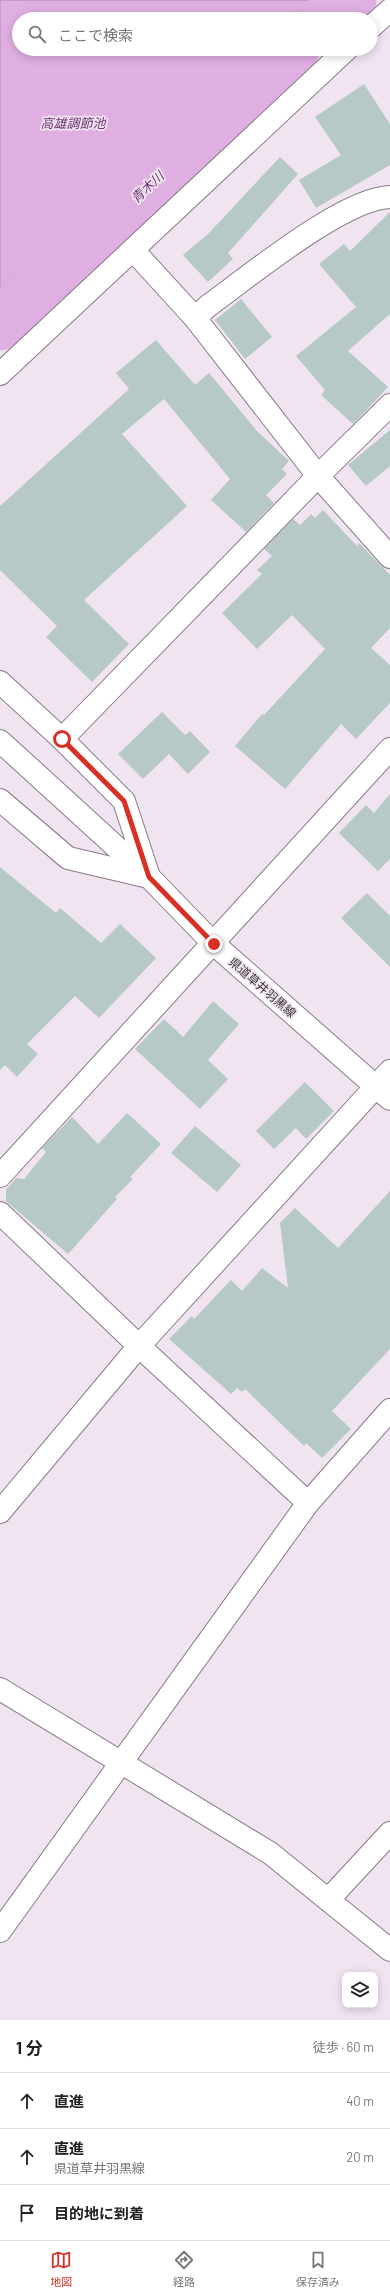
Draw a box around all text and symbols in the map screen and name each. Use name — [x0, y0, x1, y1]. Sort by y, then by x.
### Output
search box — [12, 12, 378, 56]
icon: search — [26, 23, 48, 45]
text: ここで検索 — [58, 26, 133, 44]
water label: 高雄調節池 — [40, 115, 107, 131]
water label: 青木川 — [127, 166, 168, 206]
route start — [53, 730, 71, 748]
route end — [205, 935, 223, 953]
street label: 県道草井羽黒線 — [227, 954, 299, 1020]
map controls — [342, 1972, 378, 2008]
button: layers — [342, 1972, 378, 2008]
text: 1 分 — [16, 2037, 42, 2057]
text: 徒歩 · 60 m — [313, 2039, 374, 2055]
icon: ahead — [16, 2090, 38, 2112]
text: 直進 — [54, 2092, 84, 2110]
text: 40 m — [346, 2093, 374, 2109]
text: 直進 — [54, 2139, 84, 2157]
icon: ahead — [16, 2146, 38, 2168]
text: 20 m — [346, 2149, 374, 2165]
text: 県道草井羽黒線 — [54, 2160, 145, 2176]
icon: arrive — [16, 2202, 38, 2224]
text: 目的地に到着 — [54, 2204, 144, 2222]
tab: 地図 — [50, 2249, 72, 2289]
tab: 経路 — [173, 2249, 195, 2289]
tab: 保存済み — [296, 2249, 340, 2289]

